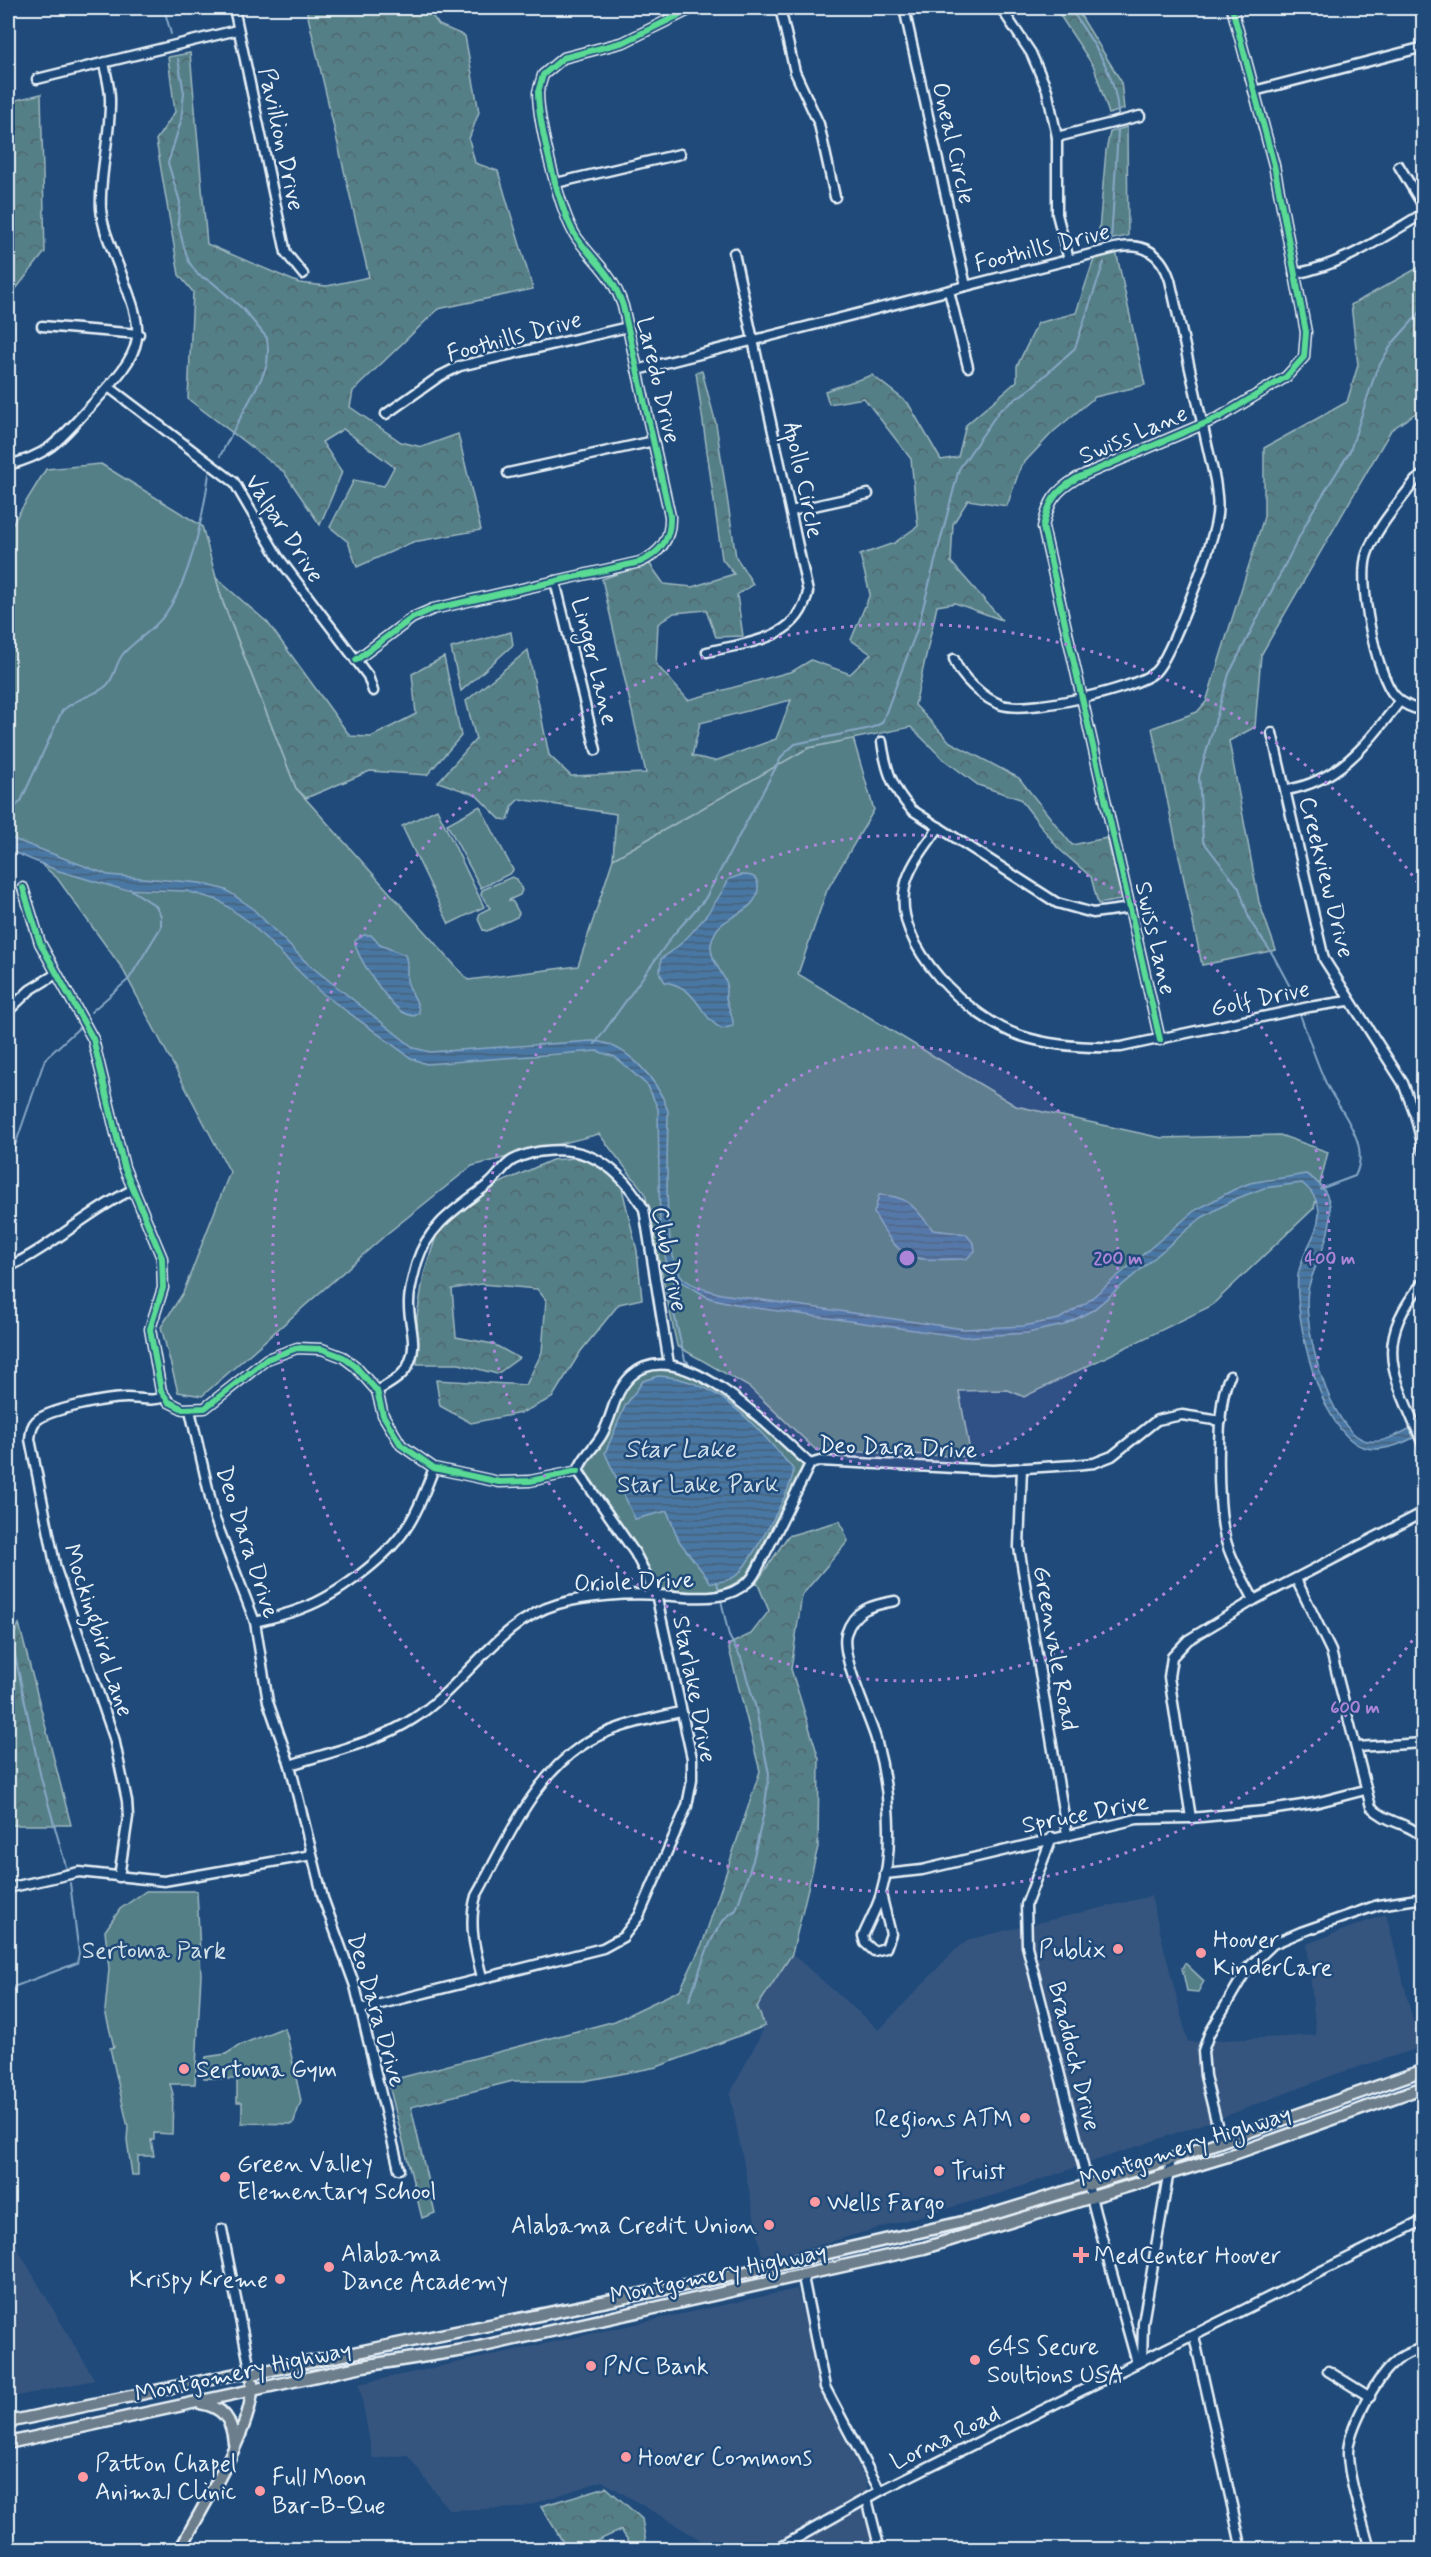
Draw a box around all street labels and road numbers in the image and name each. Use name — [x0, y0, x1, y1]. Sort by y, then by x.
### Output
street label: Pavillion Drive — [250, 65, 311, 214]
street label: Oneal Circle — [923, 79, 982, 207]
street label: Foothills Drive — [971, 217, 1113, 280]
street label: Foothills Drive — [443, 305, 585, 370]
street label: Laredo Drive — [628, 314, 687, 447]
street label: Swiss Lane — [1074, 399, 1193, 472]
street label: Apollo Circle — [772, 419, 830, 542]
street label: Valpar Drive — [237, 469, 330, 589]
street label: Linger Lane — [561, 594, 624, 729]
street label: Creekview Drive — [1290, 793, 1361, 961]
street label: Swiss Lane — [1126, 879, 1183, 998]
street label: Golf Drive — [1208, 974, 1313, 1025]
street label: Club Drive — [643, 1204, 694, 1314]
street label: Deo Dara Drive — [818, 1430, 978, 1467]
street label: Deo Dara Drive — [207, 1462, 286, 1623]
street label: Mockingbird Lane — [52, 1540, 140, 1722]
street label: Greenvale Road — [1025, 1563, 1084, 1733]
street label: Oriole Drive — [574, 1565, 695, 1600]
street label: Starlake Drive — [664, 1613, 723, 1765]
street label: Spruce Drive — [1019, 1787, 1151, 1842]
street label: Deo Dara Drive — [339, 1930, 412, 2091]
street label: Braddock Drive — [1040, 1978, 1107, 2134]
street label: Montgomery Highway — [1076, 2099, 1296, 2198]
street label: Montgomery Highway — [607, 2236, 830, 2315]
street label: Montgomery Highway — [132, 2334, 355, 2413]
street label: Lorna Road — [886, 2398, 1006, 2478]

